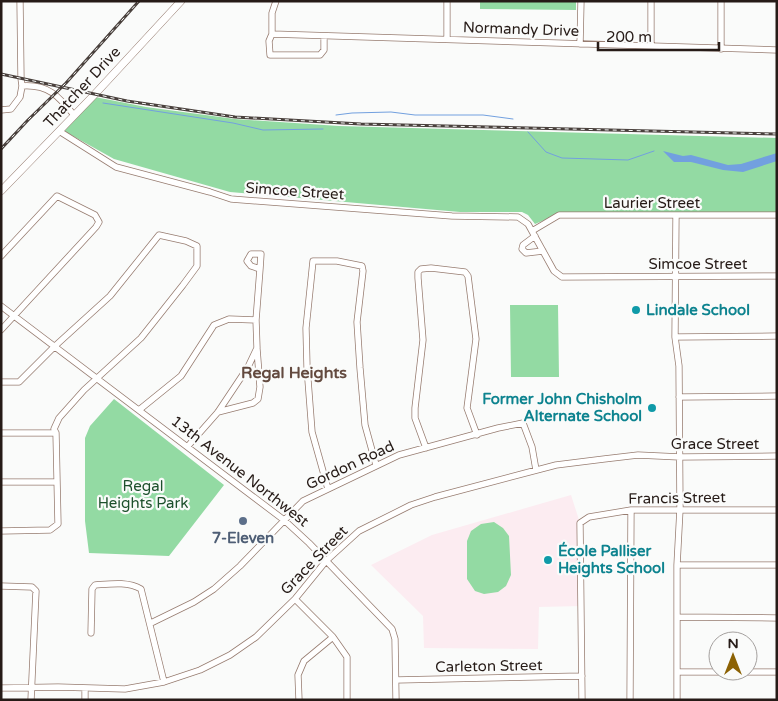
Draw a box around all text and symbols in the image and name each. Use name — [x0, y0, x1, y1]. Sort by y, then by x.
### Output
street label: Normandy Drive — [463, 18, 579, 40]
scale bar — [598, 20, 719, 52]
text: 200 m — [606, 28, 652, 46]
street label: Thatcher Drive — [40, 43, 124, 131]
street label: Simcoe Street — [245, 179, 345, 203]
street label: Laurier Street — [604, 194, 701, 212]
street label: Simcoe Street — [649, 255, 748, 273]
place label: Lindale School — [646, 301, 750, 319]
marker: Lindale School — [630, 304, 642, 316]
district label: Regal Heights — [241, 363, 347, 383]
place label: Former John Chisholm Alternate School — [482, 390, 642, 425]
marker: Former John Chisholm Alternate School — [646, 402, 658, 414]
street label: 13th Avenue Northwest — [168, 412, 313, 531]
street label: Grace Street — [671, 435, 760, 453]
street label: Gordon Road — [303, 437, 397, 493]
park label: Regal Heights Park — [98, 477, 188, 512]
street label: Francis Street — [628, 488, 726, 508]
marker: 7-Eleven — [237, 515, 249, 527]
street label: Grace Street — [277, 522, 351, 598]
place label: 7-Eleven — [212, 529, 274, 547]
place label: École Palliser Heights School — [558, 541, 665, 578]
marker: École Palliser Heights School — [542, 554, 554, 566]
north arrow — [708, 631, 758, 681]
text: N — [727, 635, 739, 652]
street label: Carleton Street — [435, 656, 543, 676]

